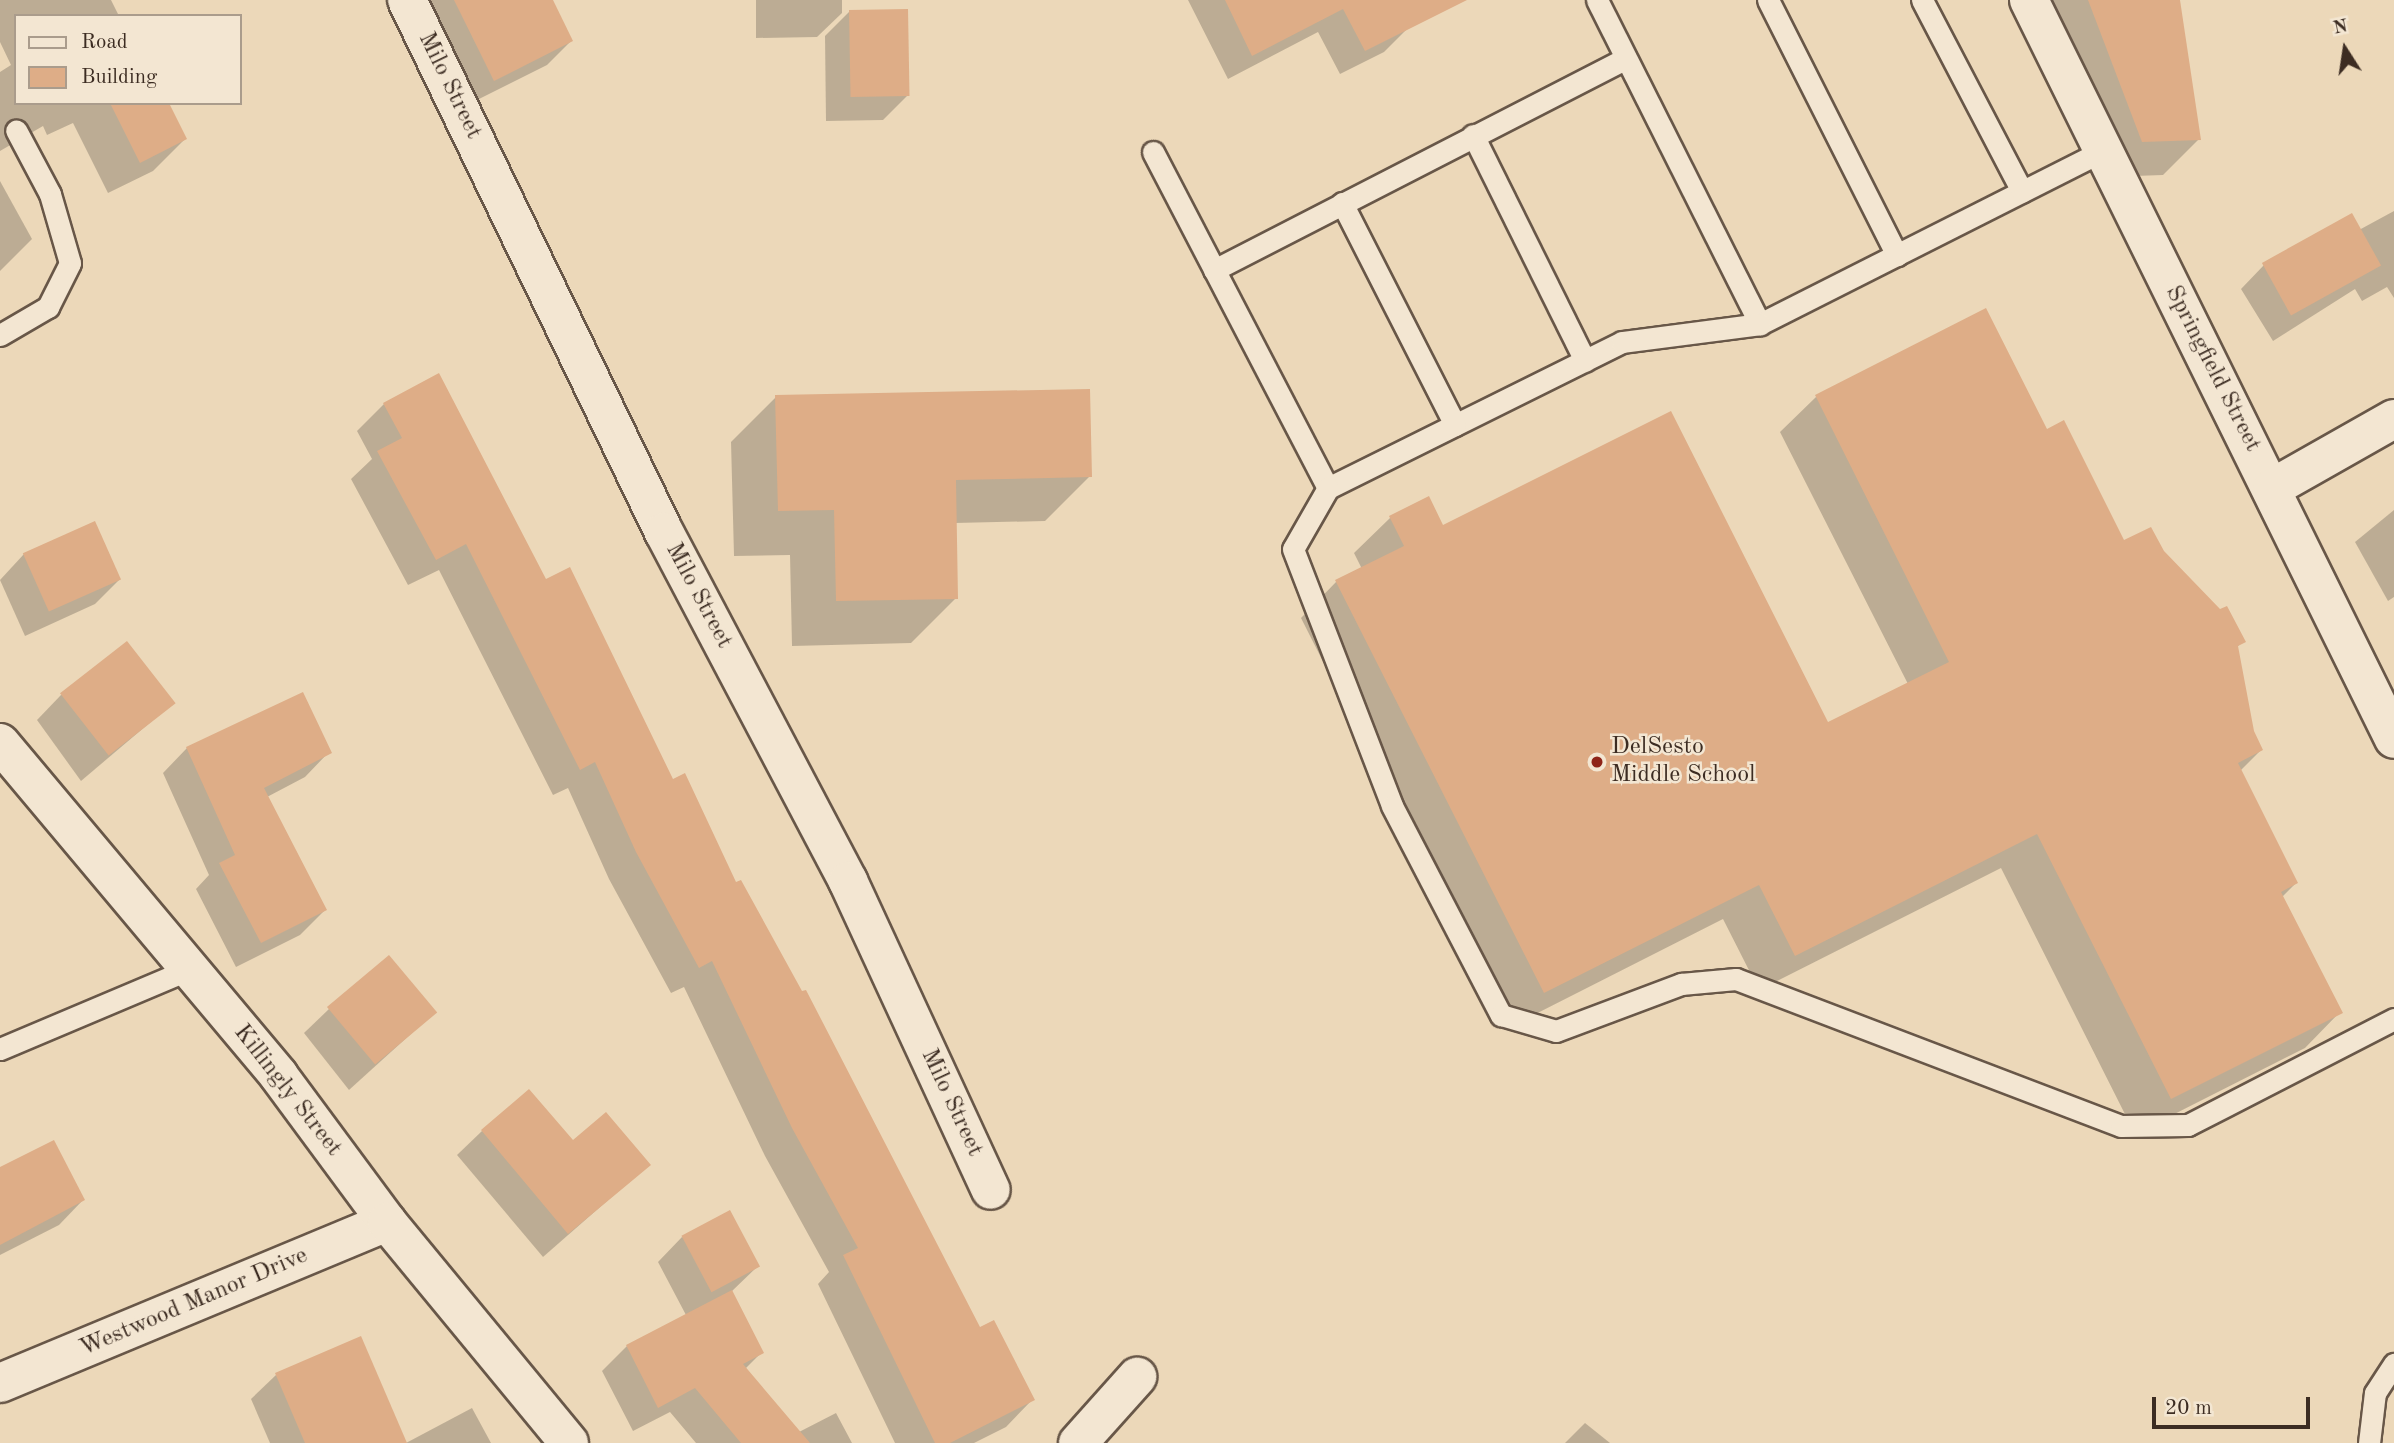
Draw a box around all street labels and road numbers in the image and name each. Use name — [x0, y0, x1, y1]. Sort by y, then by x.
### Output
street label: Milo Street — [411, 28, 487, 144]
street label: Springfield Street — [2158, 281, 2266, 457]
street label: Milo Street — [658, 538, 738, 654]
street label: Killingly Street — [227, 1019, 347, 1163]
street label: Milo Street — [914, 1045, 988, 1161]
street label: Westwood Manor Drive — [76, 1242, 312, 1364]

